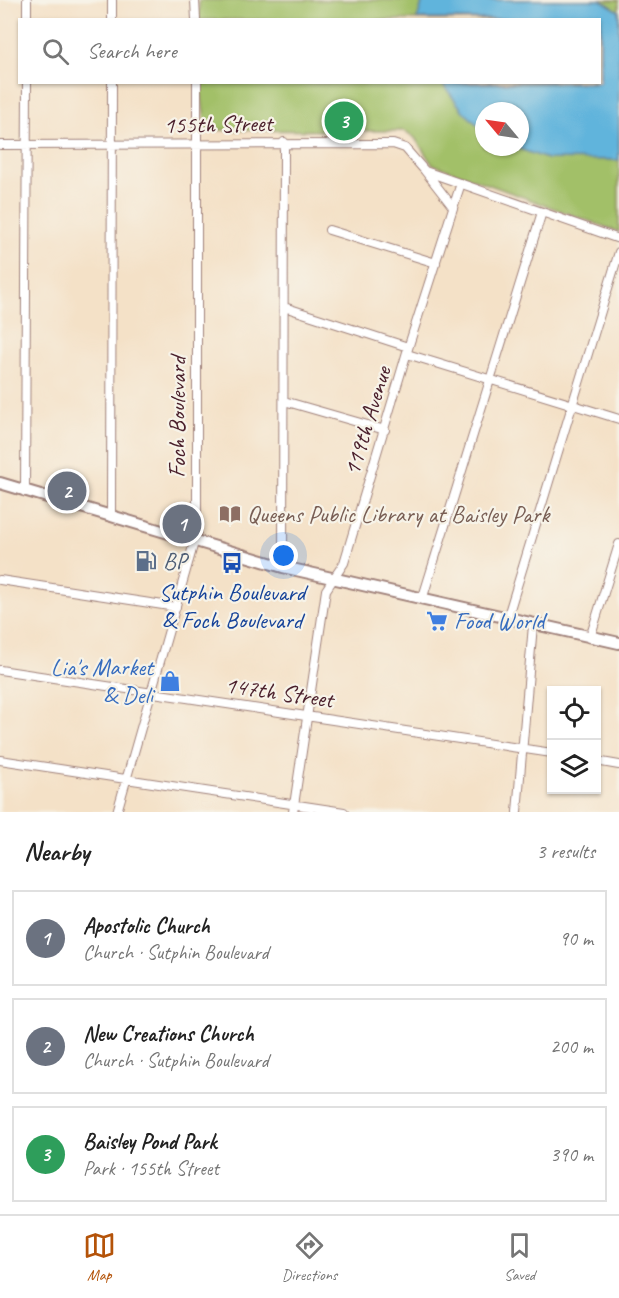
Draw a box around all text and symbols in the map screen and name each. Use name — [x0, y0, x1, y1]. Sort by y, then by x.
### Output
search box — [18, 18, 601, 84]
icon: search — [39, 35, 72, 68]
text: Search here — [87, 37, 177, 65]
pin: 3 — [324, 98, 364, 144]
north arrow — [475, 102, 529, 156]
street label: 155th Street — [163, 108, 275, 140]
street label: Foch Boulevard — [162, 353, 192, 478]
street label: 119th Avenue — [336, 361, 398, 479]
pin: 2 — [48, 468, 86, 514]
place label: Queens Public Library at Baisley Park — [247, 499, 551, 529]
pin: 1 — [162, 502, 201, 546]
library icon: Queens Public Library at Baisley Park — [218, 502, 242, 526]
your location — [269, 541, 298, 570]
place label: BP — [163, 546, 189, 576]
fuel station icon: BP — [134, 549, 158, 573]
bus stop icon: Sutphin Boulevard & Foch Boulevard — [220, 551, 244, 575]
place label: Sutphin Boulevard & Foch Boulevard — [159, 577, 309, 635]
place label: Food World — [454, 606, 548, 636]
supermarket icon: Food World — [425, 609, 449, 633]
place label: Lia's Market & Deli — [51, 652, 156, 710]
shop icon: Lia's Market & Deli — [158, 669, 182, 693]
street label: 147th Street — [223, 670, 337, 715]
map controls — [547, 686, 601, 794]
button: locate — [547, 686, 601, 740]
button: layers — [547, 740, 601, 794]
text: Nearby — [24, 835, 89, 868]
text: 3 results — [536, 839, 595, 864]
text: Apostolic Church — [83, 912, 210, 940]
text: 1 — [41, 926, 50, 951]
text: 90 m — [559, 926, 593, 951]
text: Church · Sutphin Boulevard — [83, 940, 269, 965]
text: New Creations Church — [83, 1020, 254, 1048]
text: 2 — [41, 1034, 50, 1059]
text: 200 m — [550, 1034, 593, 1059]
text: Church · Sutphin Boulevard — [83, 1048, 269, 1073]
text: Baisley Pond Park — [83, 1128, 217, 1156]
text: 3 — [41, 1142, 50, 1167]
text: 390 m — [550, 1142, 593, 1167]
text: Park · 155th Street — [83, 1156, 219, 1181]
tab: Map — [83, 1229, 116, 1285]
tab: Directions — [282, 1229, 337, 1285]
tab: Saved — [503, 1229, 536, 1285]

